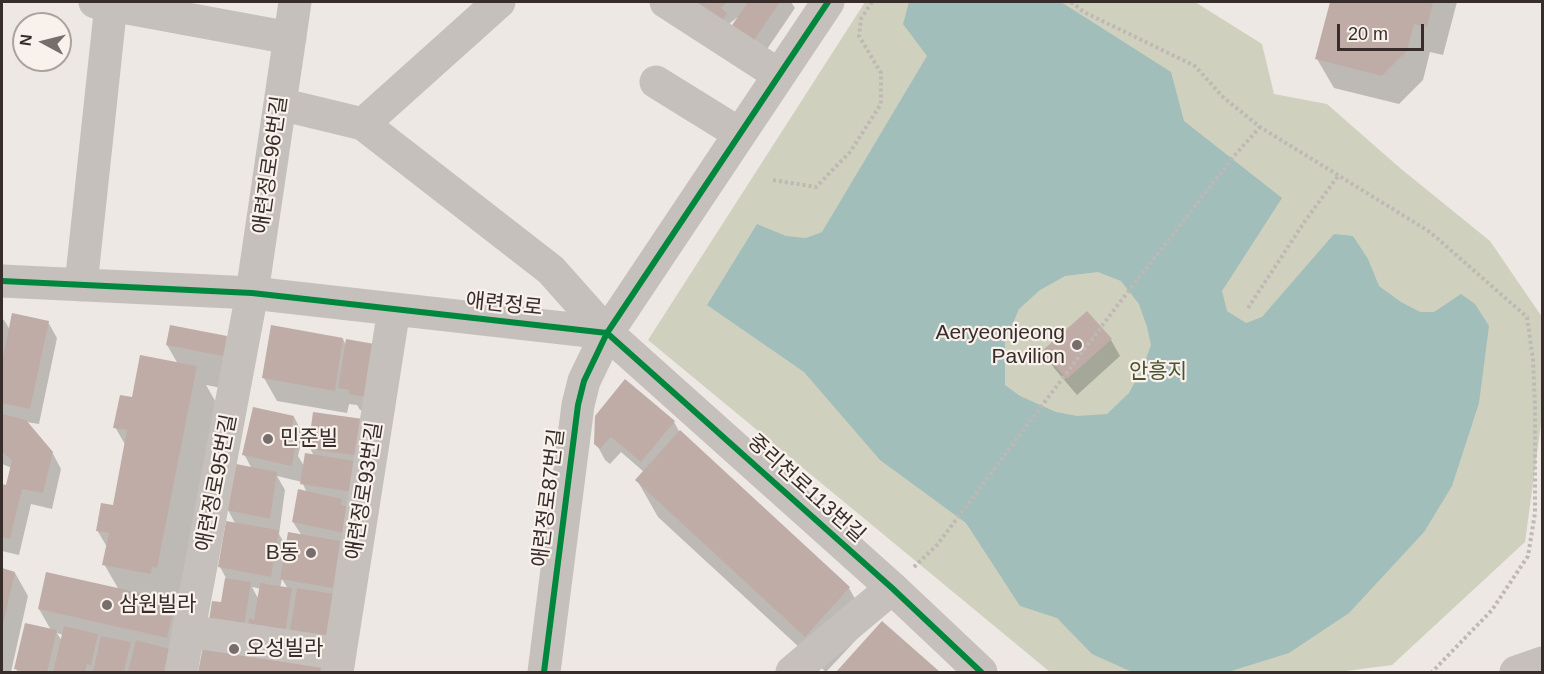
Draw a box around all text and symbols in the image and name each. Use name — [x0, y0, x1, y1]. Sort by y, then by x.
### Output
north arrow — [12, 12, 72, 72]
scale bar — [1340, 12, 1427, 50]
text: 20 m — [1348, 24, 1388, 44]
text: N — [16, 33, 35, 47]
street label: 애련정로96번길 — [249, 94, 293, 236]
street label: 애련정로 — [464, 288, 544, 322]
place label: Aeryeonjeong Pavilion — [935, 320, 1065, 370]
marker: Aeryeonjeong Pavilion — [1070, 338, 1084, 352]
park label: 안흥지 — [1129, 359, 1187, 385]
street label: 애련정로95번길 — [191, 412, 243, 554]
street label: 애련정로93번길 — [342, 420, 388, 562]
place label: 민준빌 — [280, 426, 338, 452]
street label: 애련정로87번길 — [528, 427, 570, 569]
street label: 중리천로113번길 — [742, 430, 870, 548]
marker: 민준빌 — [261, 432, 275, 446]
place label: B동 — [266, 540, 299, 566]
marker: B동 — [304, 546, 318, 560]
place label: 삼원빌라 — [119, 592, 196, 618]
marker: 삼원빌라 — [100, 598, 114, 612]
place label: 오성빌라 — [246, 636, 323, 662]
marker: 오성빌라 — [227, 642, 241, 656]

